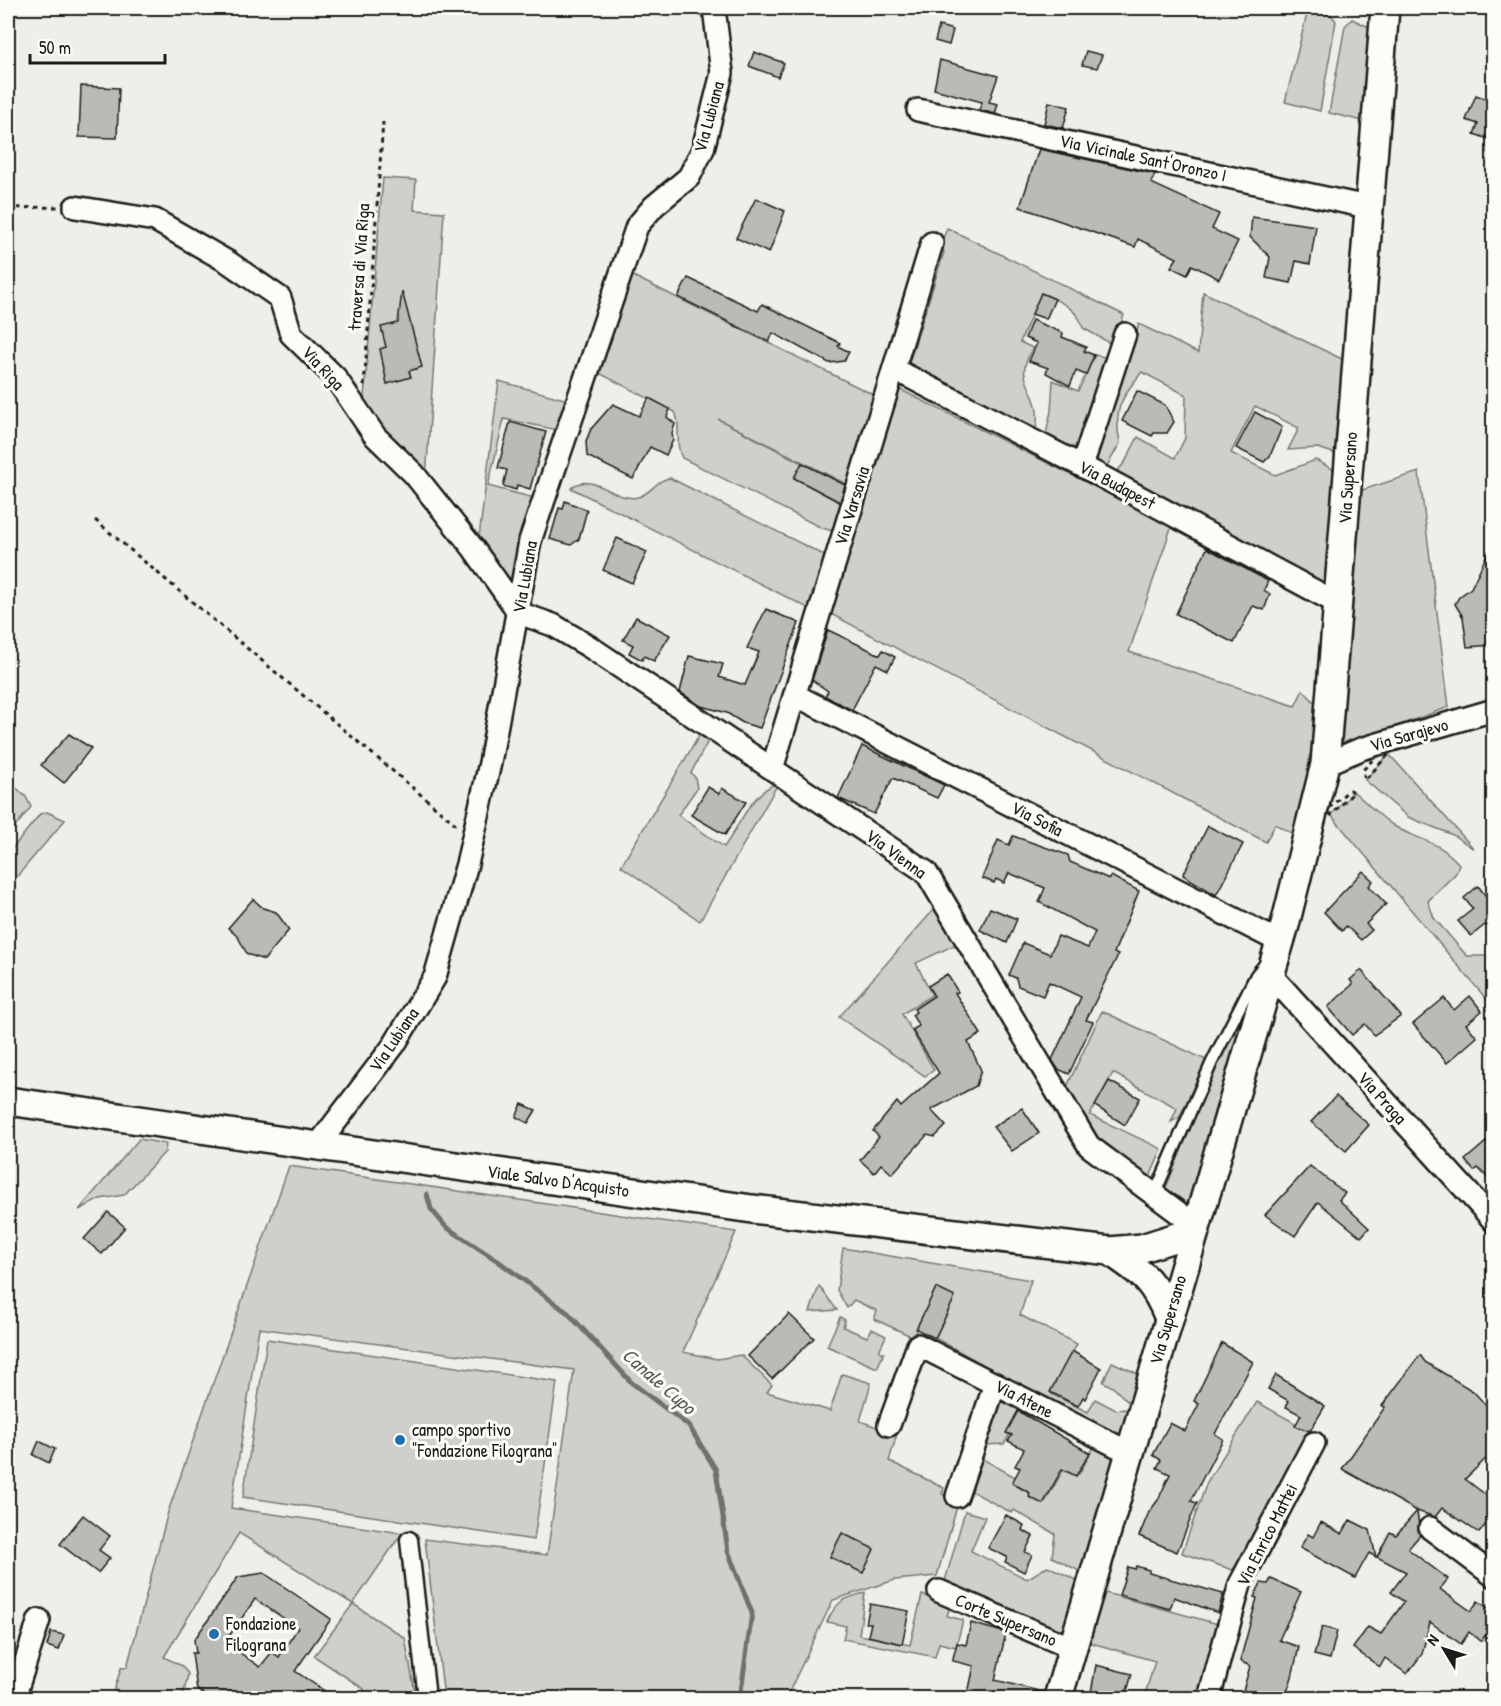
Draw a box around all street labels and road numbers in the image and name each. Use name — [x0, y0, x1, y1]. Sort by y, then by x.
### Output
street label: Via Lubiana — [687, 78, 730, 155]
street label: Via Vicinale Sant'Oronzo I — [1057, 128, 1229, 187]
street label: traversa di Via Riga — [342, 203, 375, 331]
street label: Via Riga — [296, 340, 350, 395]
street label: Via Supersano — [1332, 431, 1363, 525]
street label: Via Budapest — [1074, 454, 1161, 516]
street label: Via Varsavia — [828, 463, 875, 549]
street label: Via Lubiana — [506, 539, 543, 615]
street label: Via Sarajevo — [1367, 711, 1451, 758]
street label: Via Sofia — [1007, 795, 1067, 842]
street label: Via Vienna — [861, 823, 932, 884]
street label: Via Lubiana — [363, 1002, 424, 1077]
street label: Via Praga — [1352, 1066, 1413, 1129]
street label: Viale Salvo D'Acquisto — [485, 1158, 631, 1203]
street label: Via Supersano — [1143, 1272, 1192, 1368]
street label: Via Atene — [991, 1373, 1058, 1424]
street label: Via Enrico Mattei — [1230, 1479, 1303, 1590]
street label: Corte Supersano — [952, 1587, 1061, 1652]

